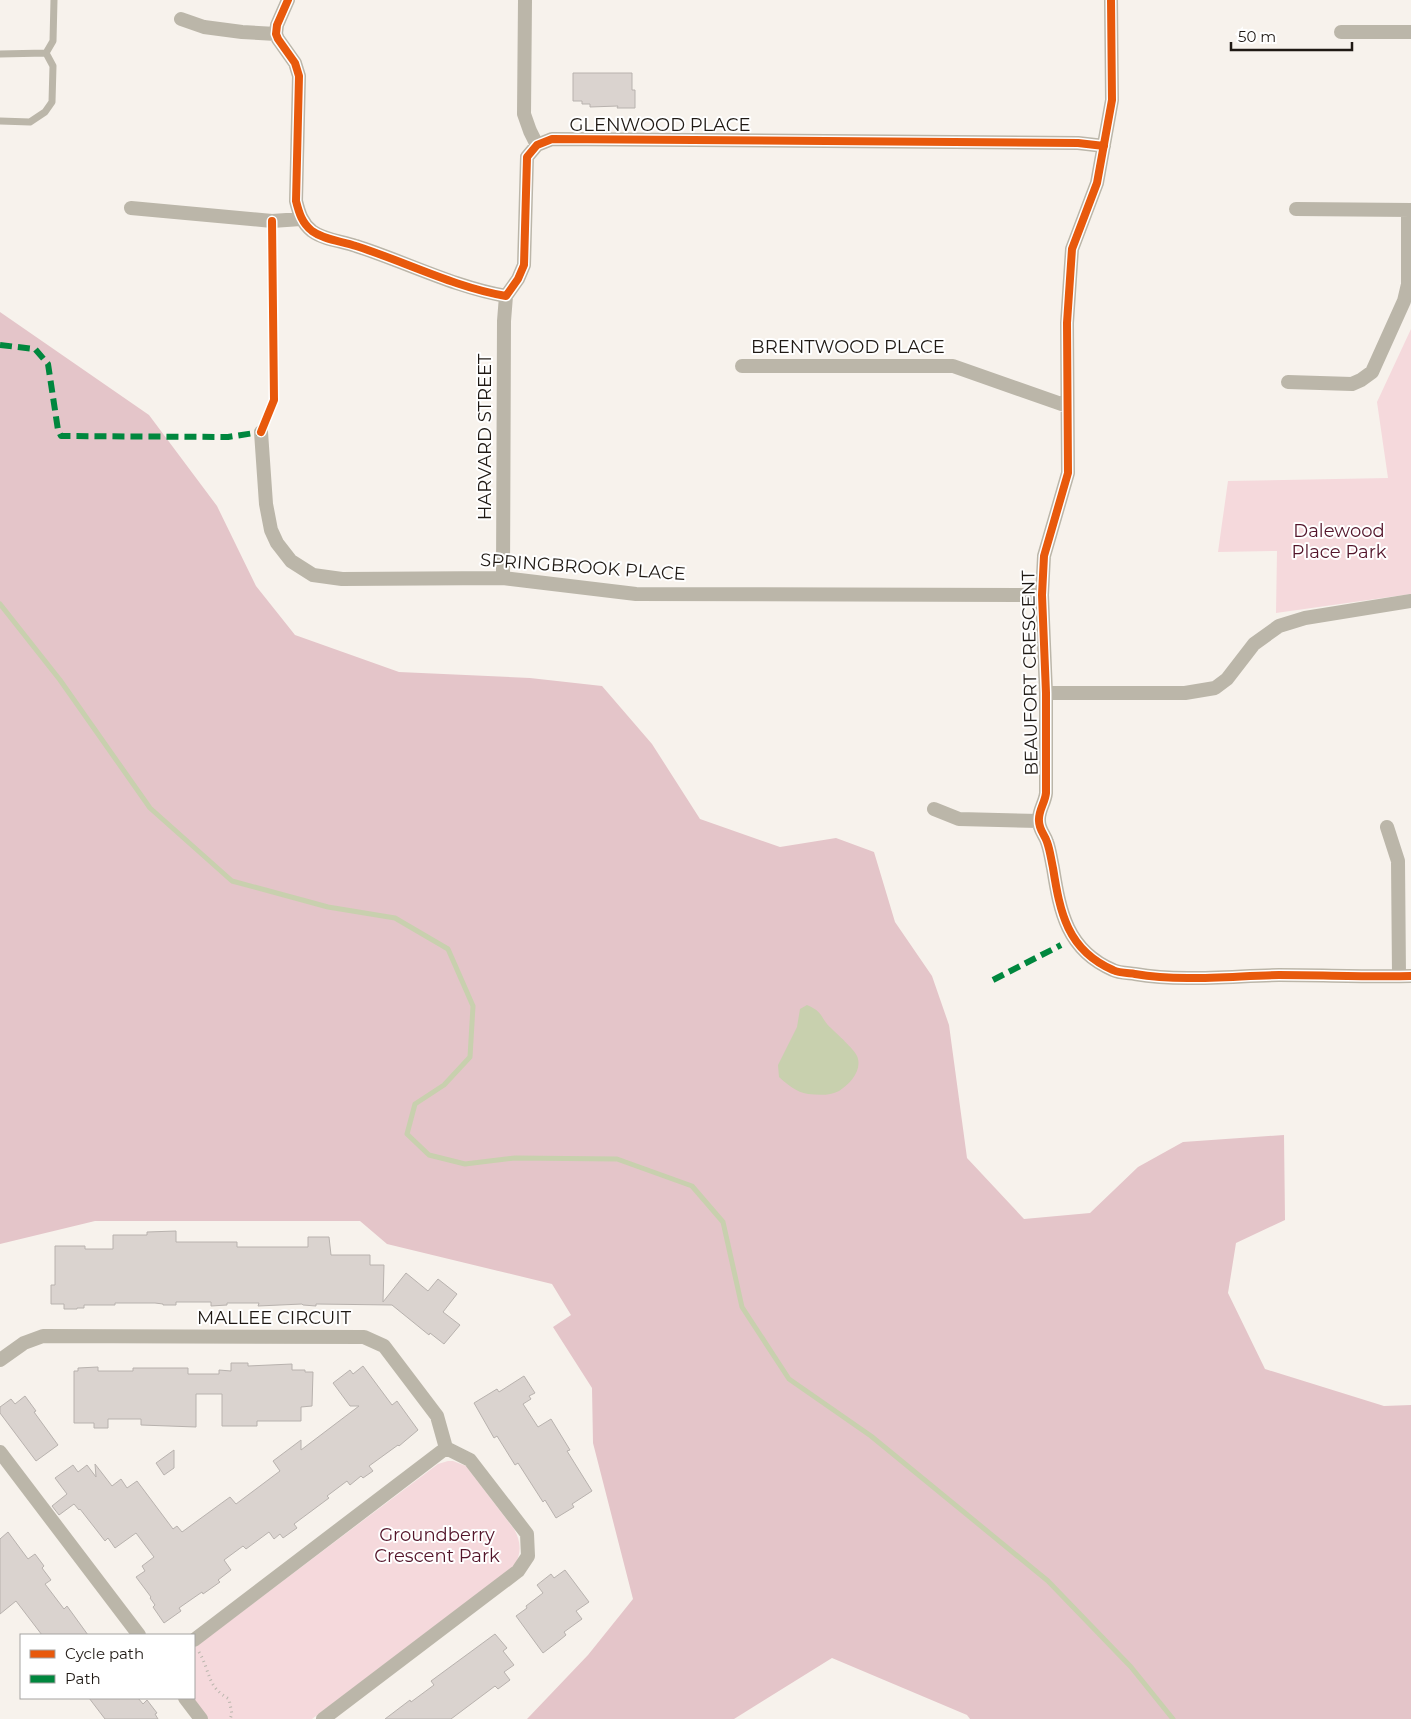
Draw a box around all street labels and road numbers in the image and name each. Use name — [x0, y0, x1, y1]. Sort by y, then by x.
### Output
street label: GLENWOOD PLACE — [569, 114, 751, 136]
street label: BRENTWOOD PLACE — [751, 336, 945, 358]
street label: HARVARD STREET — [474, 353, 496, 520]
street label: SPRINGBROOK PLACE — [479, 549, 687, 585]
street label: BEAUFORT CRESCENT — [1017, 569, 1043, 776]
street label: MALLEE CIRCUIT — [197, 1307, 352, 1329]

